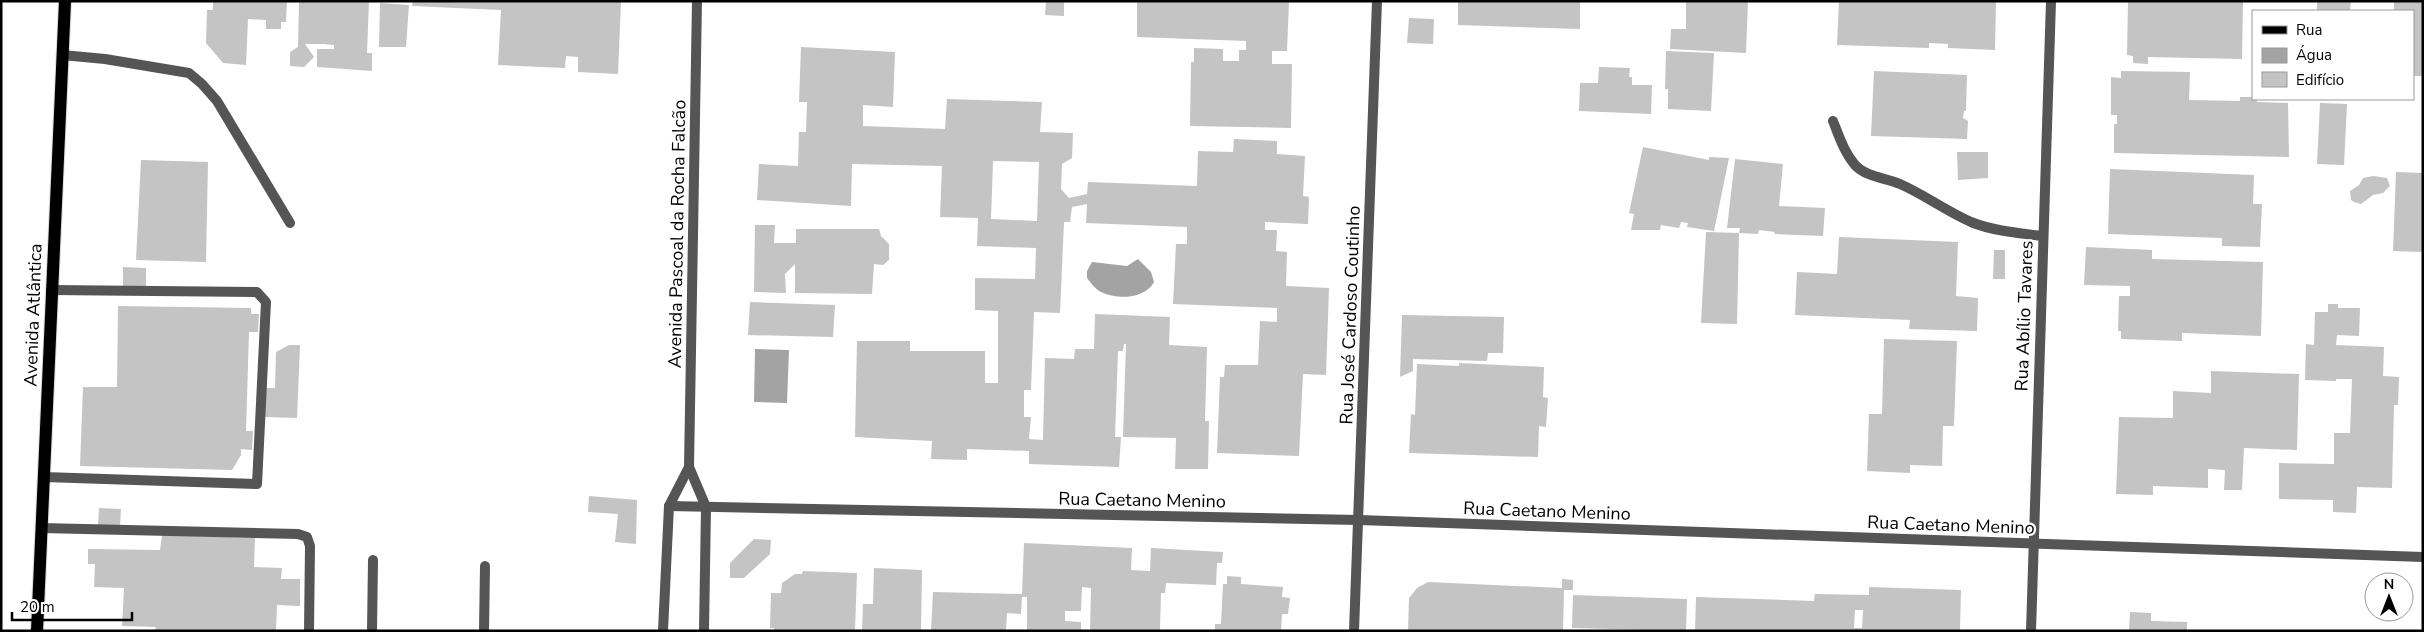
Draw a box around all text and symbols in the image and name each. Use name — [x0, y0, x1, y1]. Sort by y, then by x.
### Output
legend — [2252, 10, 2414, 100]
text: Rua — [2296, 20, 2322, 40]
text: Água — [2296, 45, 2332, 65]
text: Edifício — [2296, 70, 2344, 90]
street label: Avenida Pascoal da Rocha Falcão — [663, 100, 691, 368]
street label: Rua José Cardoso Coutinho — [1334, 205, 1366, 425]
street label: Rua Abílio Tavares — [2009, 240, 2039, 392]
street label: Avenida Atlântica — [19, 243, 47, 387]
street label: Rua Caetano Menino — [1058, 487, 1226, 513]
street label: Rua Caetano Menino — [1463, 496, 1631, 526]
street label: Rua Caetano Menino — [1867, 510, 2035, 540]
north arrow — [2364, 572, 2414, 622]
text: N — [2384, 575, 2394, 594]
scale bar — [12, 590, 132, 622]
text: 20 m — [20, 597, 55, 617]

